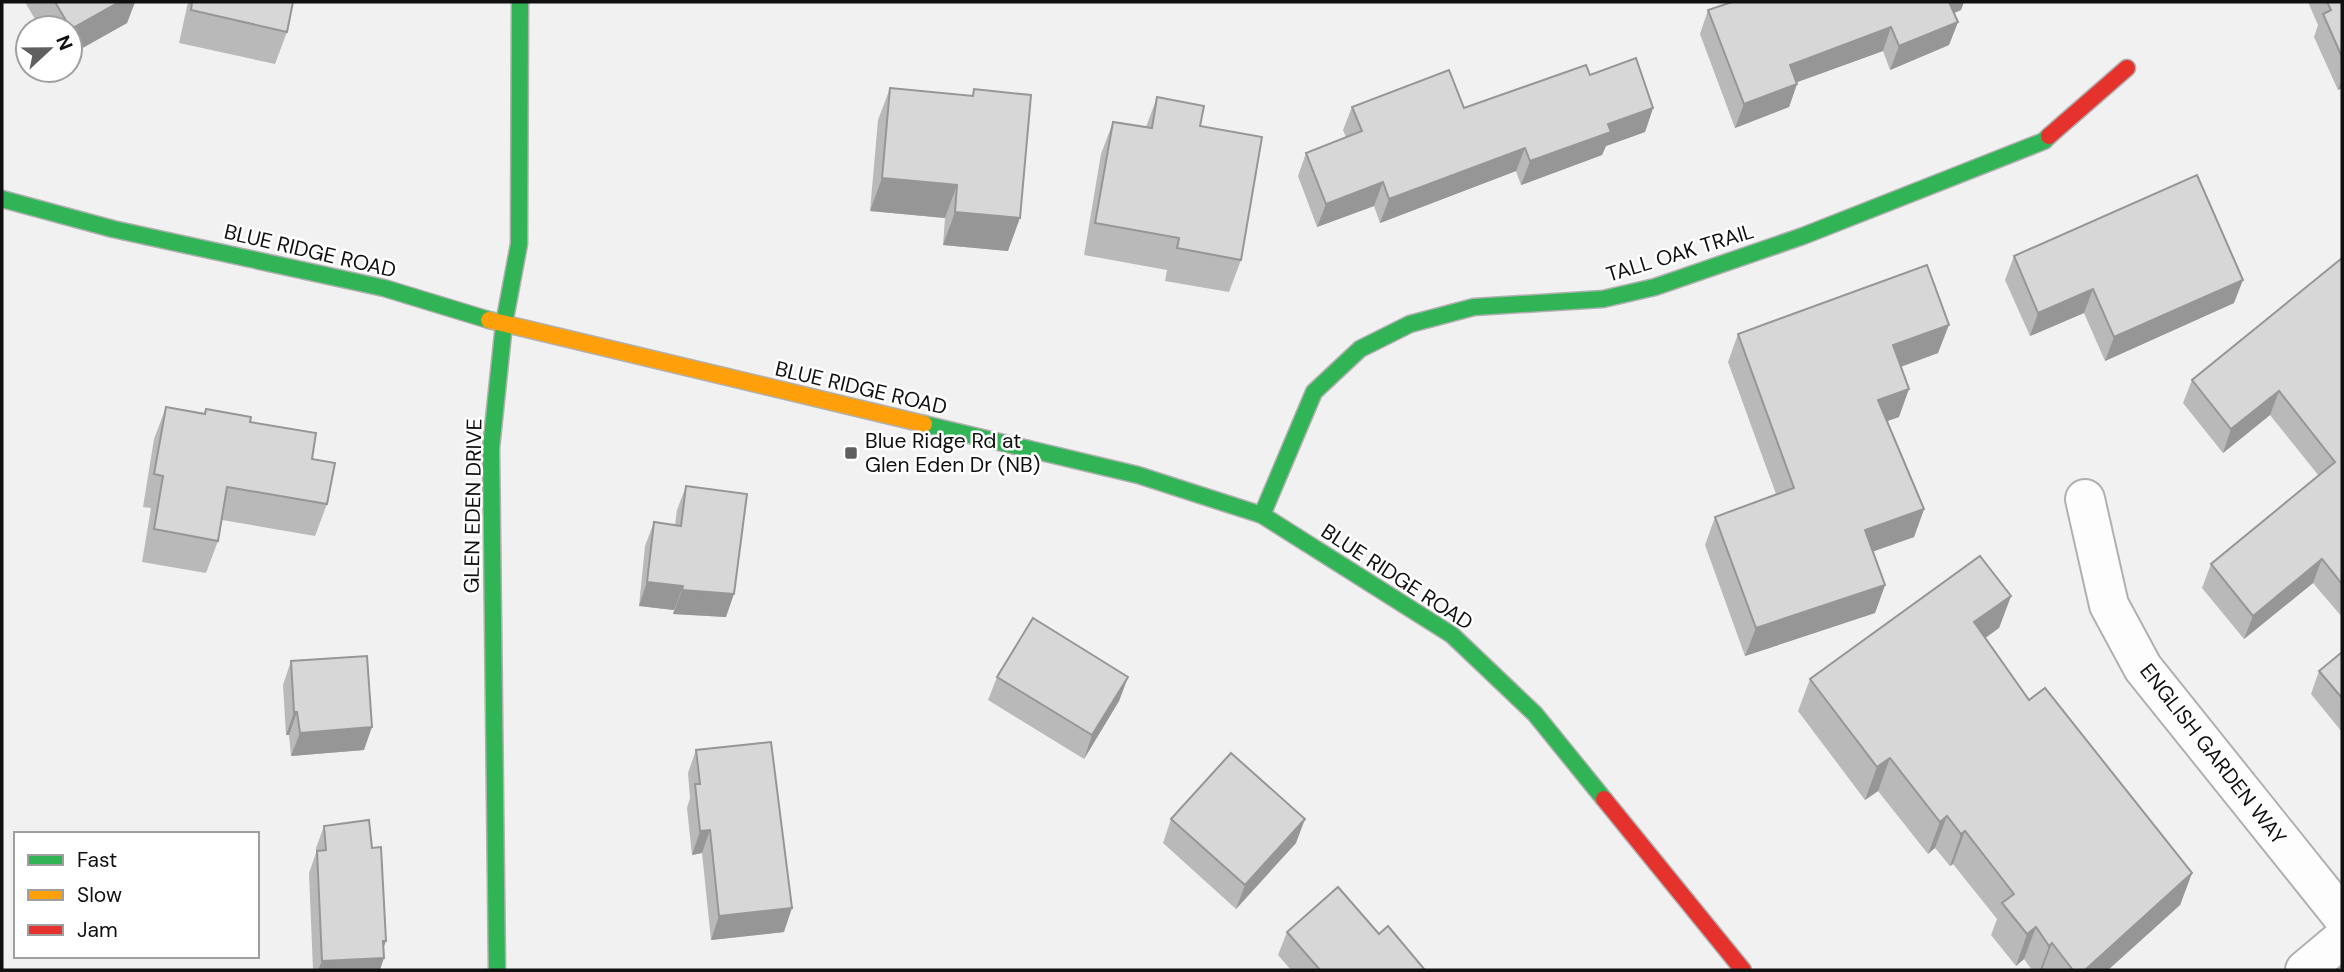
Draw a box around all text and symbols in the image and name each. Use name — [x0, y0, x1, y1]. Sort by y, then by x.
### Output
north arrow — [14, 14, 84, 84]
text: N — [50, 32, 78, 54]
street label: TALL OAK TRAIL — [1603, 217, 1757, 289]
street label: BLUE RIDGE ROAD — [221, 218, 399, 284]
street label: BLUE RIDGE ROAD — [772, 355, 950, 421]
street label: GLEN EDEN DRIVE — [457, 418, 489, 594]
place label: Blue Ridge Rd at Glen Eden Dr (NB) — [865, 427, 1040, 479]
marker: Blue Ridge Rd at Glen Eden Dr (NB) — [843, 445, 859, 461]
street label: BLUE RIDGE ROAD — [1316, 517, 1478, 637]
street label: ENGLISH GARDEN WAY — [2133, 658, 2293, 850]
legend — [14, 832, 259, 958]
text: Fast — [77, 846, 117, 874]
text: Slow — [77, 881, 122, 909]
text: Jam — [77, 916, 118, 944]

